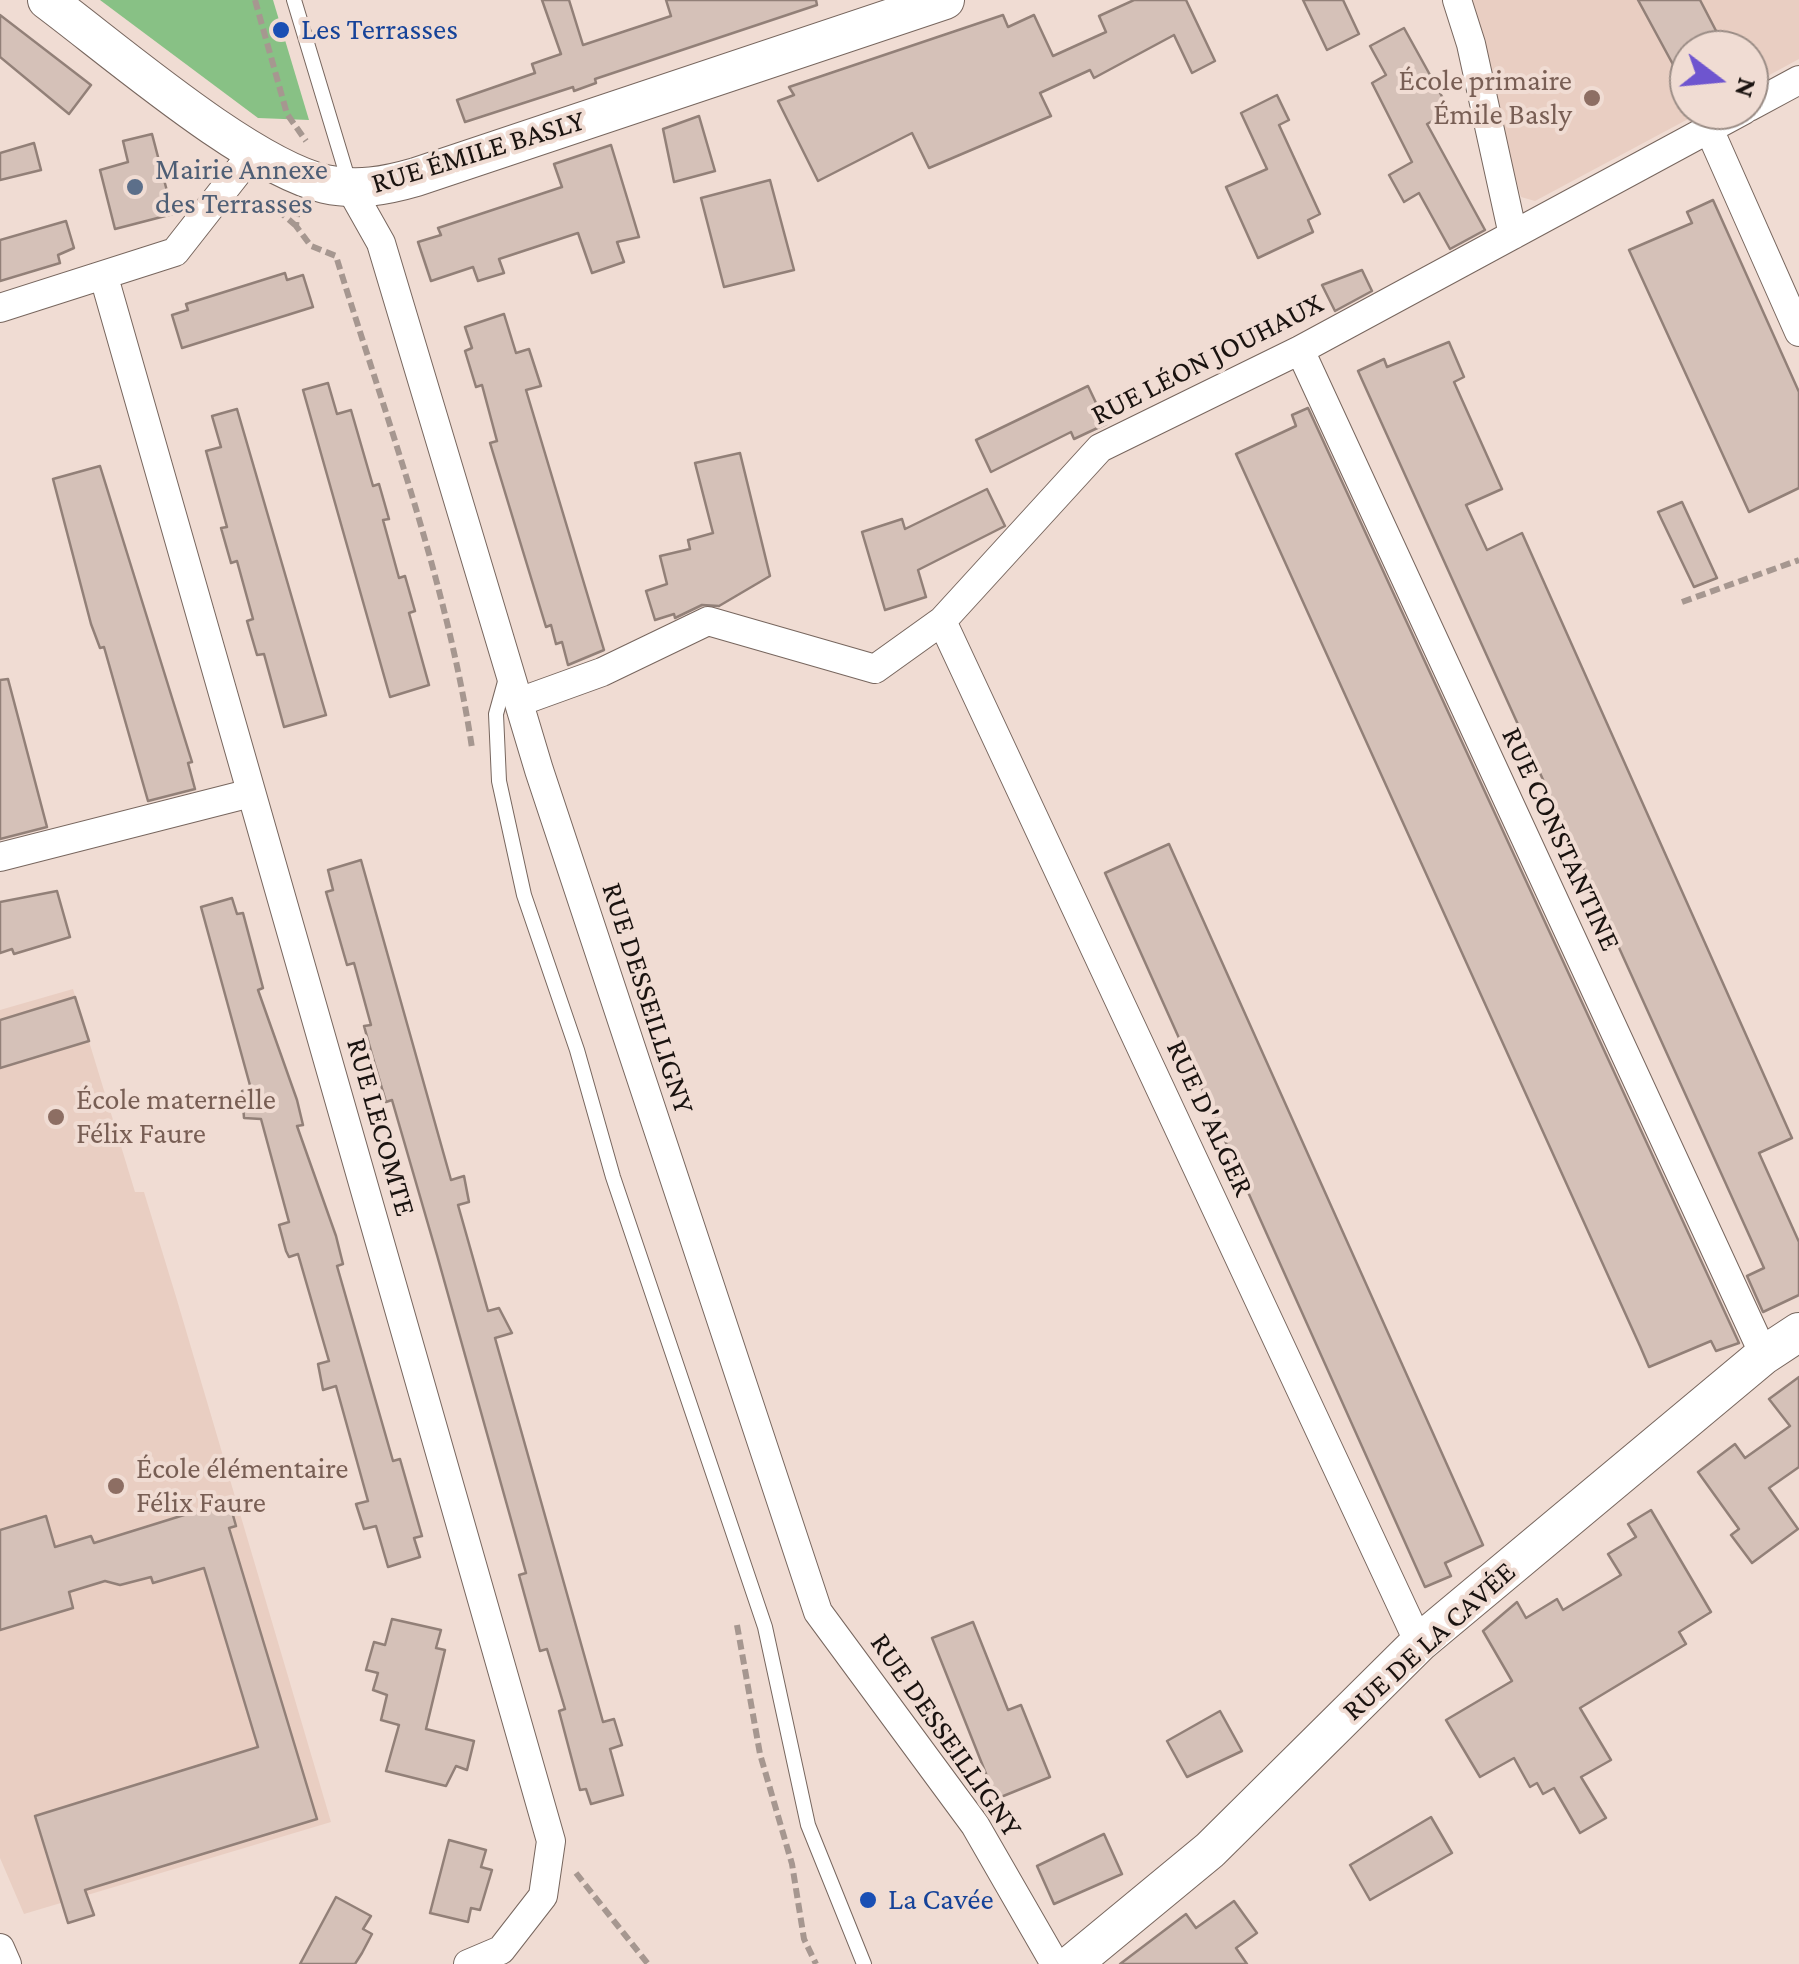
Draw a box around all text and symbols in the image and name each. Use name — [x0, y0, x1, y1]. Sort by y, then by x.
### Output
place label: Les Terrasses — [301, 12, 458, 48]
marker: Les Terrasses — [270, 19, 292, 41]
north arrow — [1669, 30, 1769, 130]
place label: École primaire Émile Basly — [1399, 63, 1572, 134]
text: N — [1729, 74, 1764, 101]
marker: École primaire Émile Basly — [1581, 87, 1603, 109]
street label: RUE ÉMILE BASLY — [367, 102, 589, 202]
place label: Mairie Annexe des Terrasses — [155, 152, 328, 222]
marker: Mairie Annexe des Terrasses — [124, 176, 146, 198]
street label: RUE LÉON JOUHAUX — [1085, 285, 1329, 433]
street label: RUE CONSTANTINE — [1493, 722, 1629, 956]
street label: RUE DESSEILLIGNY — [594, 878, 702, 1118]
street label: RUE LECOMTE — [338, 1034, 424, 1220]
street label: RUE D'ALGER — [1158, 1034, 1262, 1202]
place label: École maternelle Félix Faure — [76, 1082, 276, 1152]
marker: École maternelle Félix Faure — [45, 1106, 67, 1128]
place label: École élémentaire Félix Faure — [136, 1451, 349, 1522]
marker: École élémentaire Félix Faure — [105, 1475, 127, 1497]
street label: RUE DE LA CAVÉE — [1335, 1554, 1523, 1728]
street label: RUE DESSEILLIGNY — [862, 1626, 1030, 1844]
place label: La Cavée — [888, 1882, 994, 1918]
marker: La Cavée — [857, 1889, 879, 1911]

